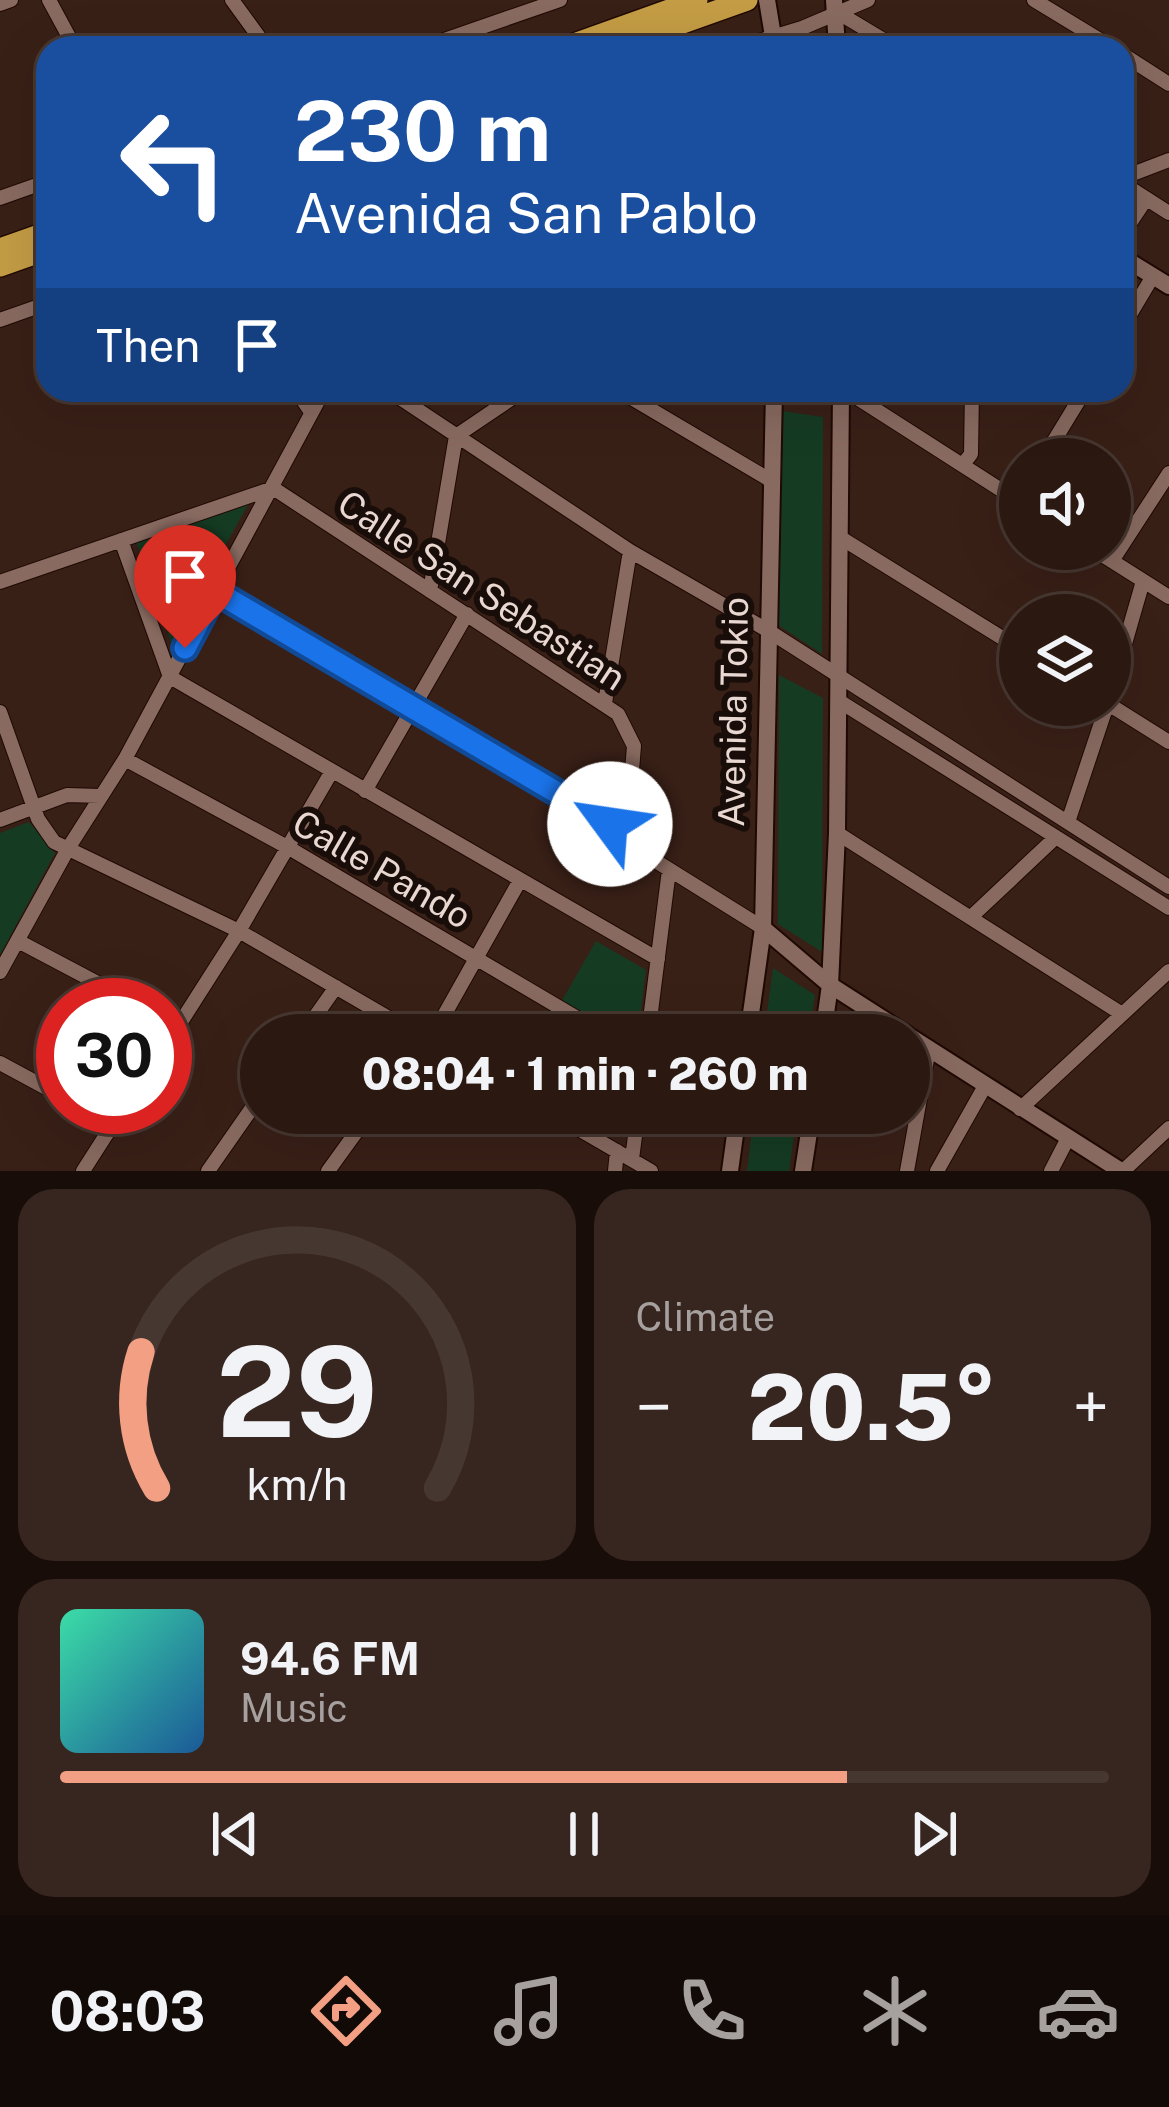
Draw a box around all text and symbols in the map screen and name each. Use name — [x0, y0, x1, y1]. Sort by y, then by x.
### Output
text: 230 m — [294, 81, 551, 180]
icon: left — [96, 84, 252, 240]
text: Avenida San Pablo — [294, 182, 758, 245]
icon: arrive — [224, 312, 290, 378]
text: Then — [96, 319, 200, 372]
map controls — [999, 438, 1131, 726]
button: sound — [999, 438, 1131, 570]
street label: Calle San Sebastian — [330, 481, 634, 699]
pin — [134, 525, 236, 648]
icon: arrive — [152, 543, 218, 609]
button: layers — [999, 594, 1131, 726]
street label: Avenida Tokio — [710, 597, 756, 827]
position arrow — [547, 761, 673, 887]
street label: Calle Pando — [285, 801, 479, 937]
speed limit sign: 30 — [36, 978, 192, 1134]
text: 08:04 · 1 min · 260 m — [362, 1047, 808, 1100]
text: Climate — [636, 1294, 775, 1340]
text: 29 — [216, 1318, 377, 1465]
text: 20.5° — [748, 1354, 997, 1460]
text: − — [636, 1368, 672, 1446]
text: + — [1072, 1368, 1109, 1446]
text: km/h — [246, 1459, 347, 1510]
text: 94.6 FM — [240, 1632, 420, 1685]
text: Music — [240, 1685, 348, 1731]
icon: previous — [202, 1801, 268, 1867]
icon: pause — [551, 1801, 617, 1867]
icon: next — [901, 1801, 967, 1867]
icon: directions — [304, 1969, 388, 2053]
icon: music — [487, 1969, 571, 2053]
icon: phone — [670, 1969, 754, 2053]
icon: climate — [853, 1969, 937, 2053]
icon: car — [1036, 1969, 1120, 2053]
text: 08:03 — [49, 1980, 205, 2043]

